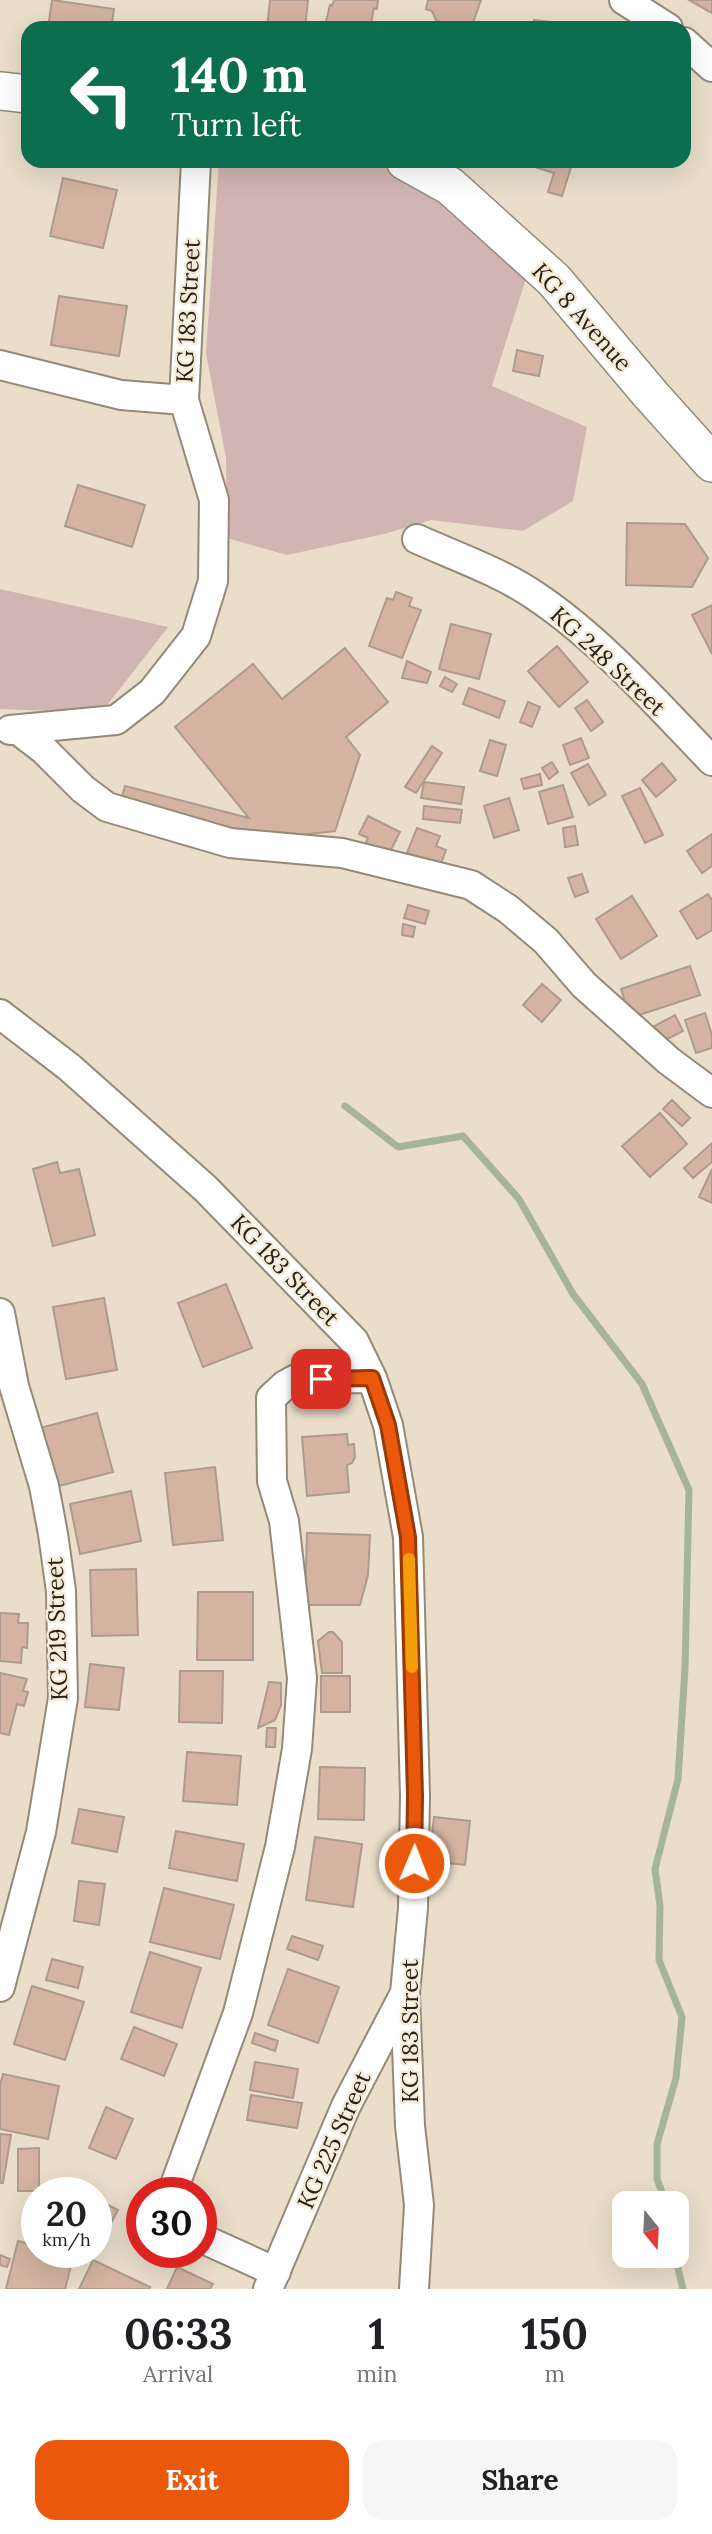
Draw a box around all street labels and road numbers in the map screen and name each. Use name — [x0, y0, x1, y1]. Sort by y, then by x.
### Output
street label: KG 183 Street — [169, 238, 206, 384]
street label: KG 8 Avenue — [526, 257, 638, 377]
street label: KG 248 Street — [545, 600, 672, 721]
street label: KG 183 Street — [225, 1208, 346, 1332]
street label: KG 219 Street — [39, 1557, 74, 1701]
street label: KG 183 Street — [395, 1959, 424, 2103]
street label: KG 225 Street — [290, 2067, 377, 2213]

